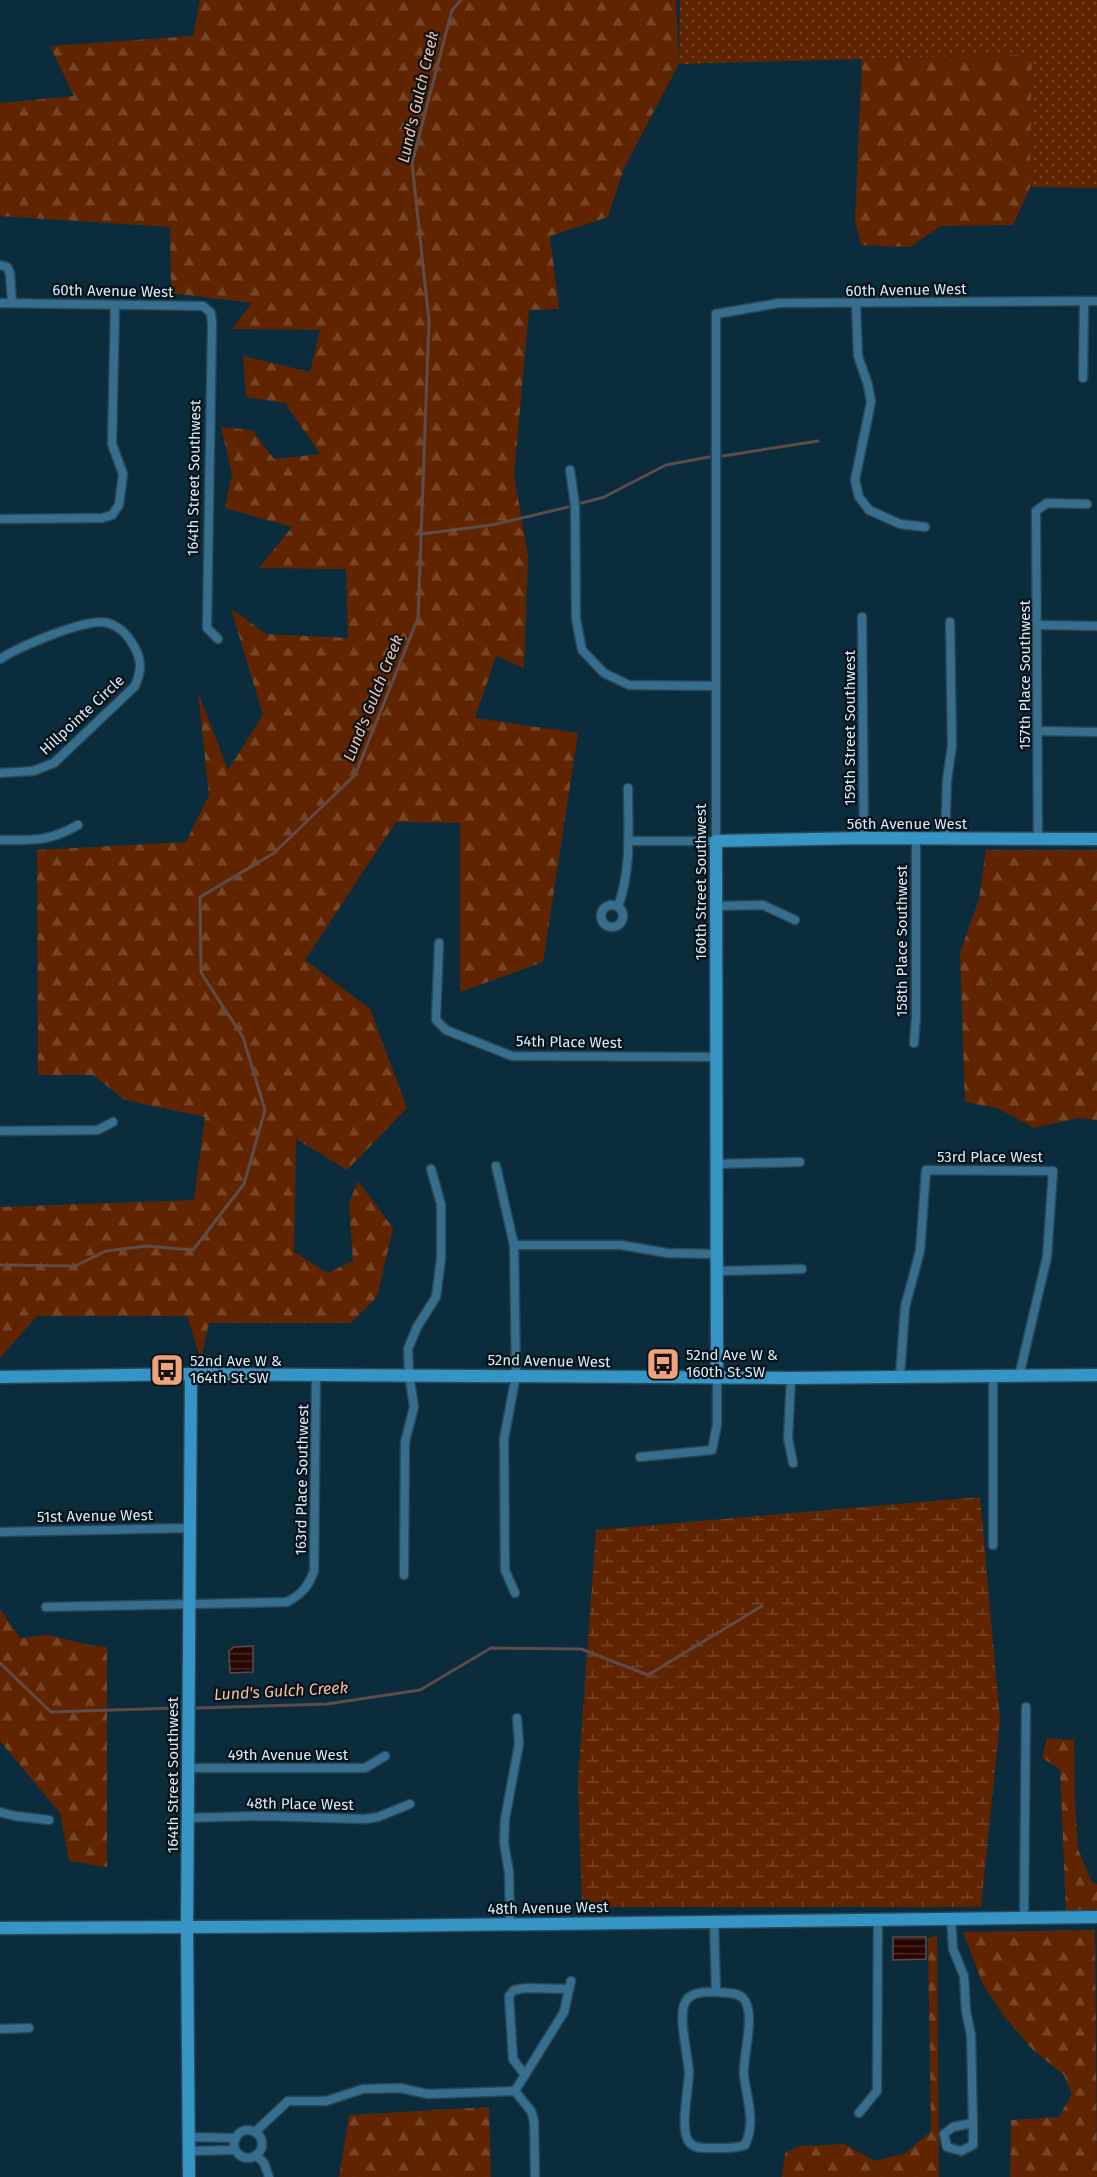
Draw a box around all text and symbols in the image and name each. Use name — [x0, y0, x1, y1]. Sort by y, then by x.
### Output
water label: Lund's Gulch Creek — [394, 29, 442, 165]
street label: 60th Avenue West — [845, 280, 967, 300]
street label: 60th Avenue West — [52, 281, 174, 301]
street label: 164th Street Southwest — [184, 399, 204, 556]
street label: 157th Place Southwest — [1016, 600, 1034, 750]
water label: Lund's Gulch Creek — [339, 632, 407, 764]
street label: 159th Street Southwest — [841, 650, 859, 806]
street label: Hillpointe Circle — [36, 671, 128, 759]
street label: 160th Street Southwest — [692, 803, 710, 960]
street label: 56th Avenue West — [847, 815, 968, 833]
street label: 158th Place Southwest — [893, 865, 911, 1017]
street label: 54th Place West — [516, 1032, 623, 1052]
street label: 53rd Place West — [937, 1148, 1044, 1166]
bus stop icon: 52nd Ave W & 160th St SW — [645, 1346, 681, 1382]
place label: 52nd Ave W & 160th St SW — [686, 1346, 778, 1381]
street label: 52nd Avenue West — [487, 1351, 611, 1371]
bus stop icon: 52nd Ave W & 164th St SW — [149, 1352, 185, 1388]
place label: 52nd Ave W & 164th St SW — [190, 1352, 282, 1387]
street label: 163rd Place Southwest — [292, 1404, 312, 1556]
street label: 51st Avenue West — [37, 1506, 154, 1526]
water label: Lund's Gulch Creek — [213, 1678, 349, 1704]
street label: 164th Street Southwest — [164, 1696, 182, 1853]
street label: 49th Avenue West — [228, 1746, 349, 1764]
street label: 48th Place West — [246, 1794, 354, 1814]
street label: 48th Avenue West — [487, 1898, 609, 1918]

